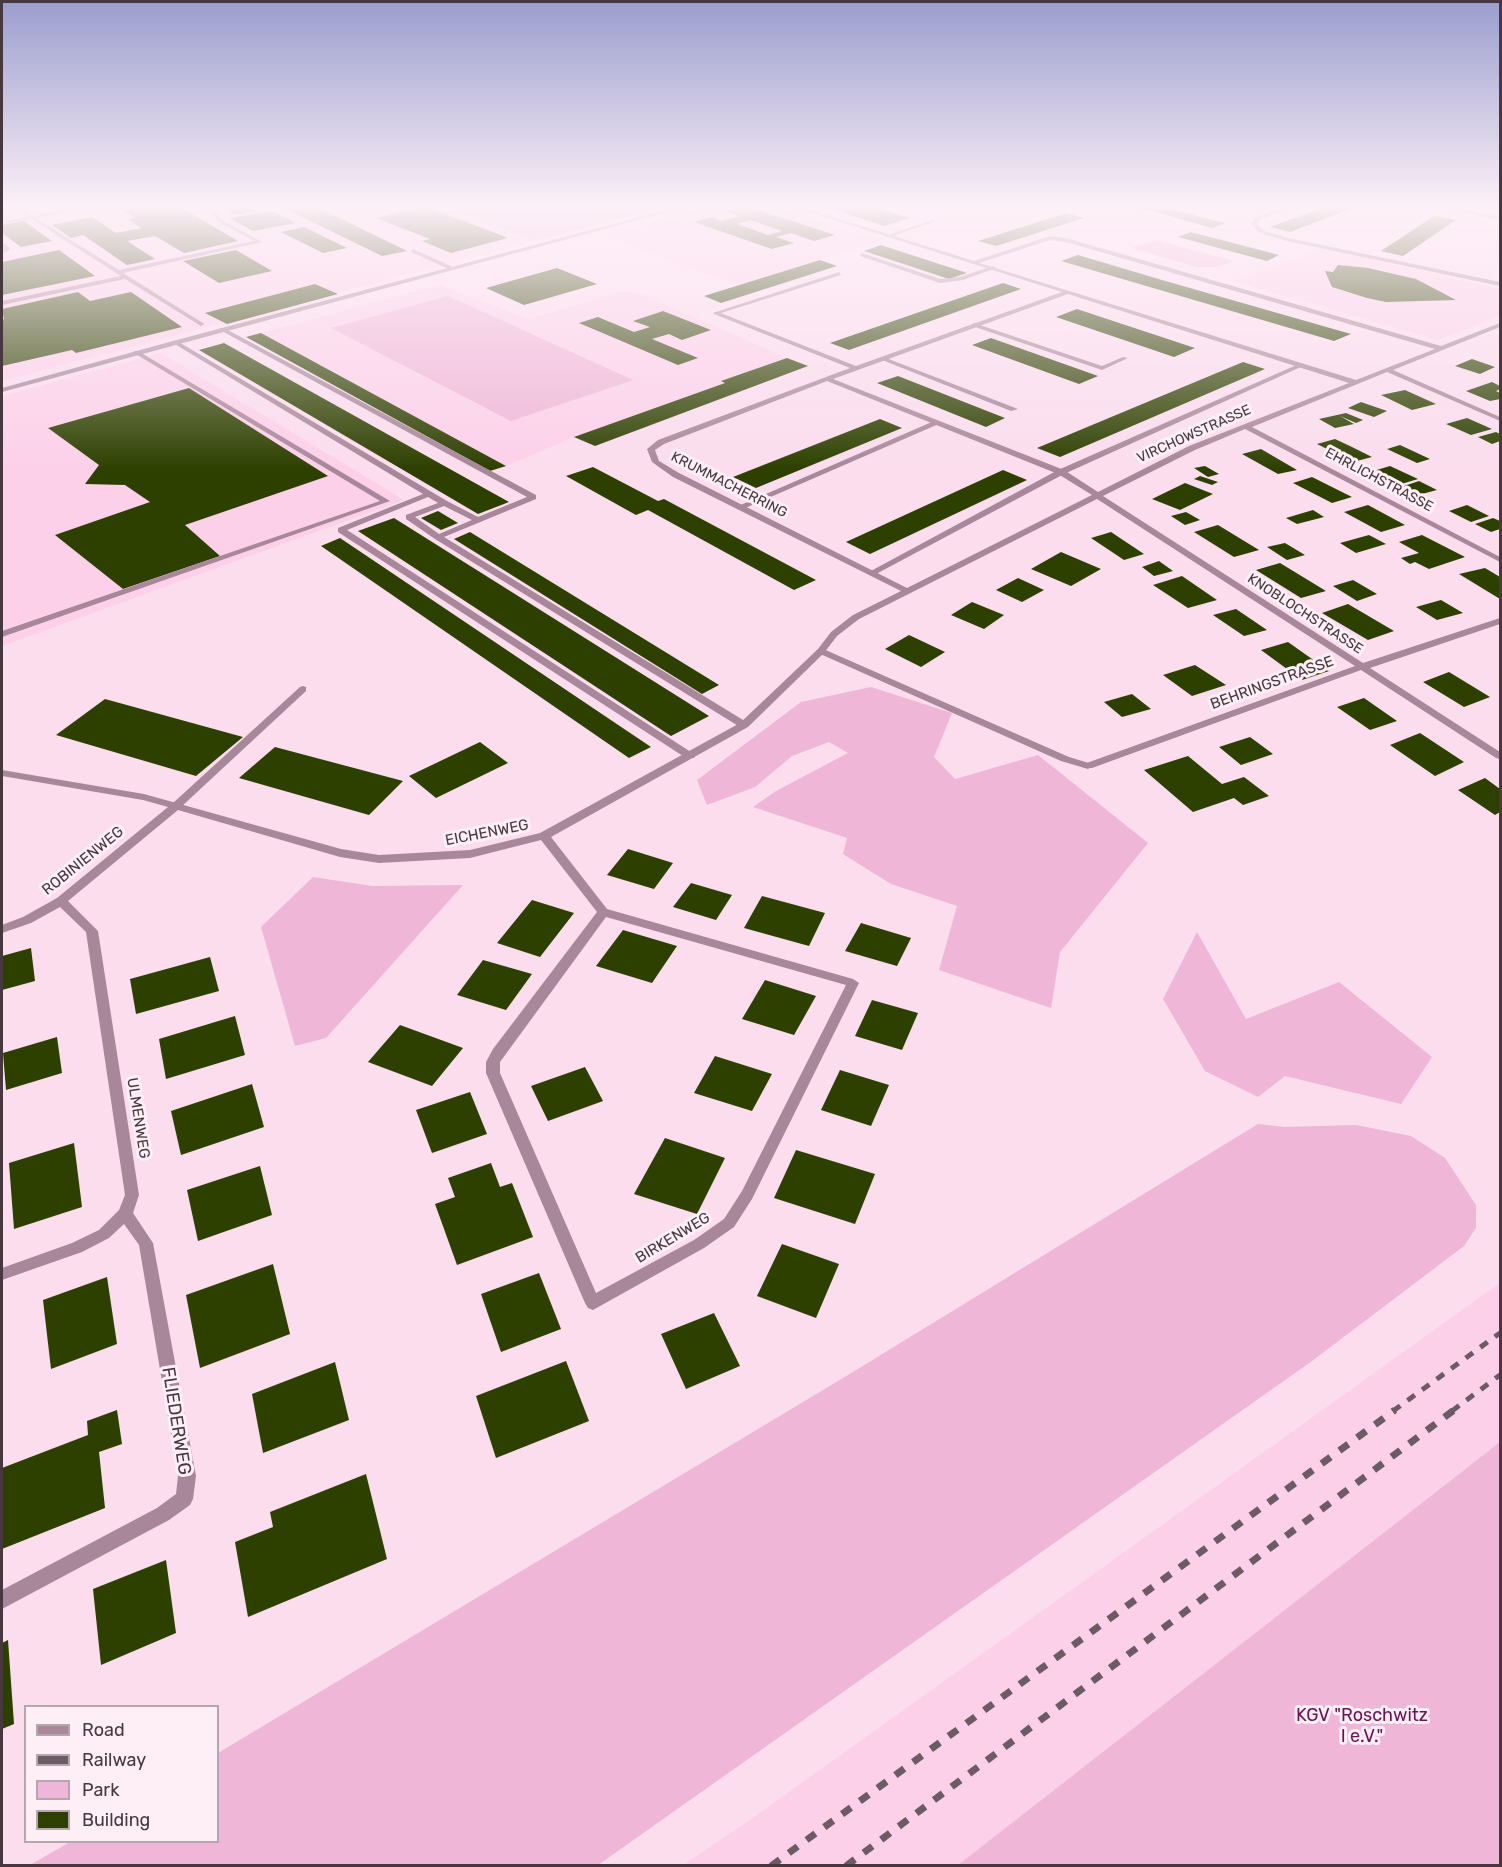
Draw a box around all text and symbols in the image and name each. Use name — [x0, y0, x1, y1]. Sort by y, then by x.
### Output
street label: VIRCHOWSTRASSE — [1134, 401, 1254, 467]
street label: EHRLICHSTRASSE — [1322, 444, 1436, 516]
street label: KRUMMACHERRING — [668, 448, 790, 522]
street label: KNOBLOCHSTRASSE — [1244, 570, 1366, 658]
street label: BEHRINGSTRASSE — [1208, 652, 1336, 714]
street label: EICHENWEG — [444, 816, 530, 850]
street label: ROBINIENWEG — [39, 823, 127, 899]
street label: ULMENWEG — [123, 1076, 153, 1160]
street label: BIRKENWEG — [632, 1209, 714, 1267]
street label: FLIEDERWEG — [157, 1366, 195, 1476]
legend — [24, 1705, 219, 1843]
park label: KGV "Roschwitz I e.V." — [1296, 1705, 1428, 1748]
text: Road — [82, 1719, 125, 1741]
text: Railway — [82, 1749, 146, 1771]
text: Park — [82, 1779, 119, 1801]
text: Building — [82, 1809, 150, 1831]

